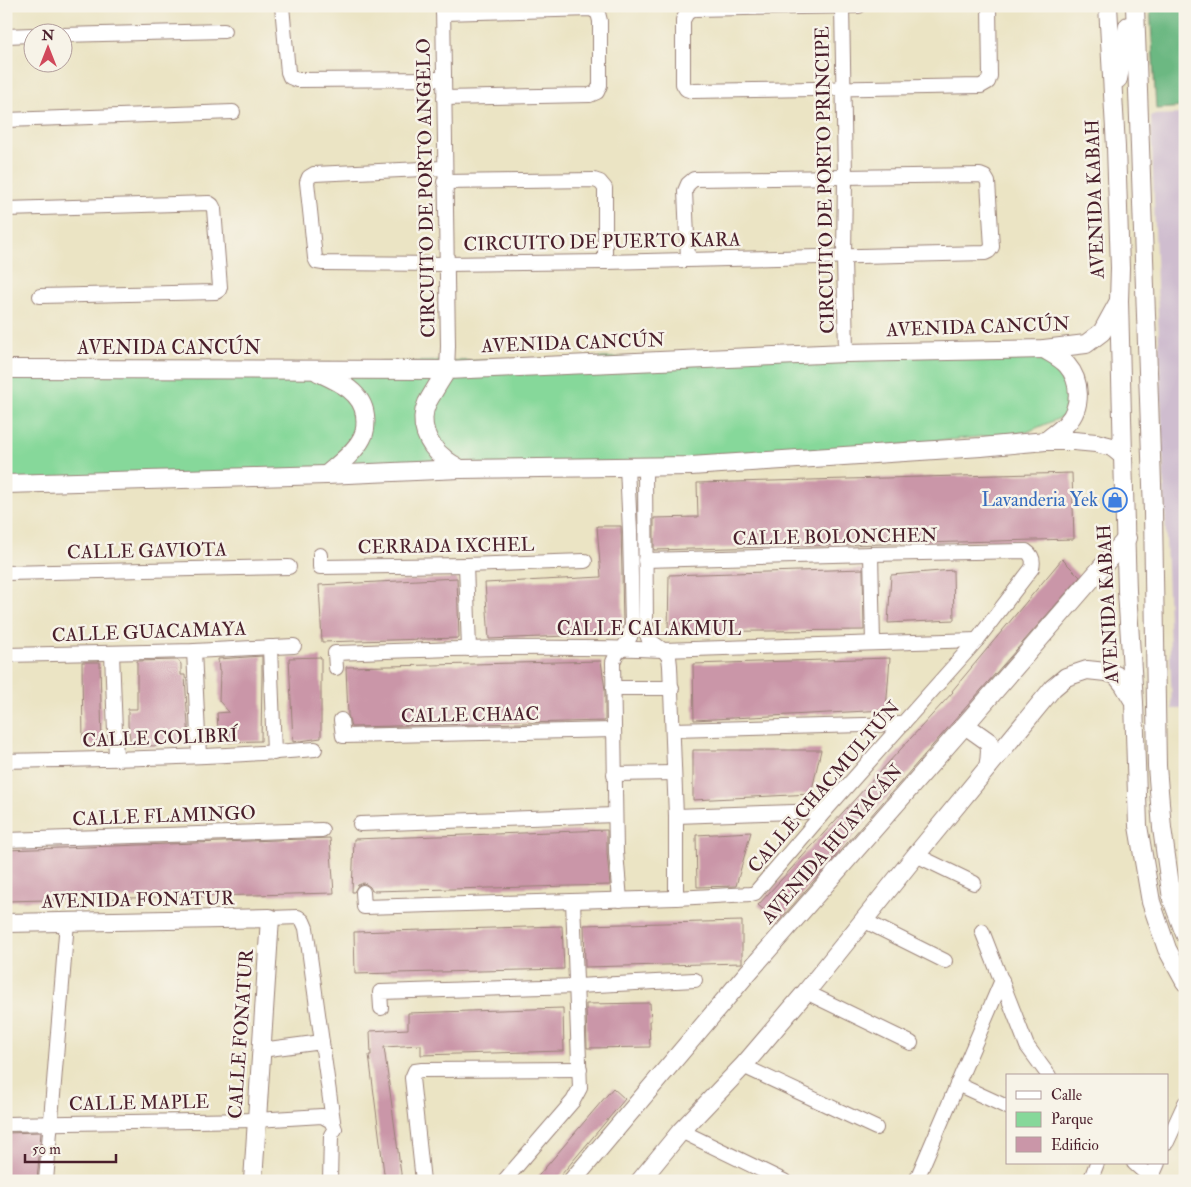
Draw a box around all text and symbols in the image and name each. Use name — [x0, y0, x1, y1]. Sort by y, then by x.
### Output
north arrow — [22, 22, 72, 72]
street label: CIRCUITO DE PORTO PRINCIPE — [810, 26, 840, 334]
text: N — [41, 27, 55, 44]
street label: CIRCUITO DE PORTO ANGELO — [411, 38, 441, 338]
street label: AVENIDA KABAH — [1080, 119, 1110, 280]
street label: CIRCUITO DE PUERTO KARA — [463, 228, 741, 256]
street label: AVENIDA CANCÚN — [885, 310, 1070, 342]
street label: AVENIDA CANCÚN — [480, 326, 665, 358]
street label: AVENIDA CANCÚN — [76, 334, 261, 360]
shop icon: Lavanderia Yek — [1102, 487, 1128, 513]
place label: Lavanderia Yek — [982, 488, 1098, 512]
street label: CALLE BOLONCHEN — [732, 523, 938, 551]
street label: AVENIDA KABAH — [1092, 524, 1124, 685]
street label: CERRADA IXCHEL — [357, 532, 535, 560]
street label: CALLE GAVIOTA — [67, 538, 227, 564]
street label: CALLE GUACAMAYA — [51, 617, 247, 647]
street label: CALLE CALAKMUL — [557, 617, 742, 641]
street label: CALLE CHACMULTÚN — [741, 695, 905, 878]
street label: CALLE CHAAC — [401, 702, 539, 728]
street label: CALLE COLIBRÍ — [82, 721, 239, 753]
street label: AVENIDA HUAYACÁN — [754, 758, 908, 929]
street label: CALLE FLAMINGO — [72, 801, 256, 831]
street label: AVENIDA FONATUR — [40, 886, 235, 914]
street label: CALLE FONATUR — [223, 948, 259, 1120]
legend — [1006, 1074, 1168, 1164]
text: Calle — [1051, 1086, 1082, 1105]
street label: CALLE MAPLE — [69, 1090, 210, 1116]
text: Parque — [1051, 1110, 1093, 1129]
scale bar — [25, 1132, 116, 1164]
text: Edificio — [1051, 1136, 1099, 1155]
text: 50 m — [32, 1140, 61, 1159]

